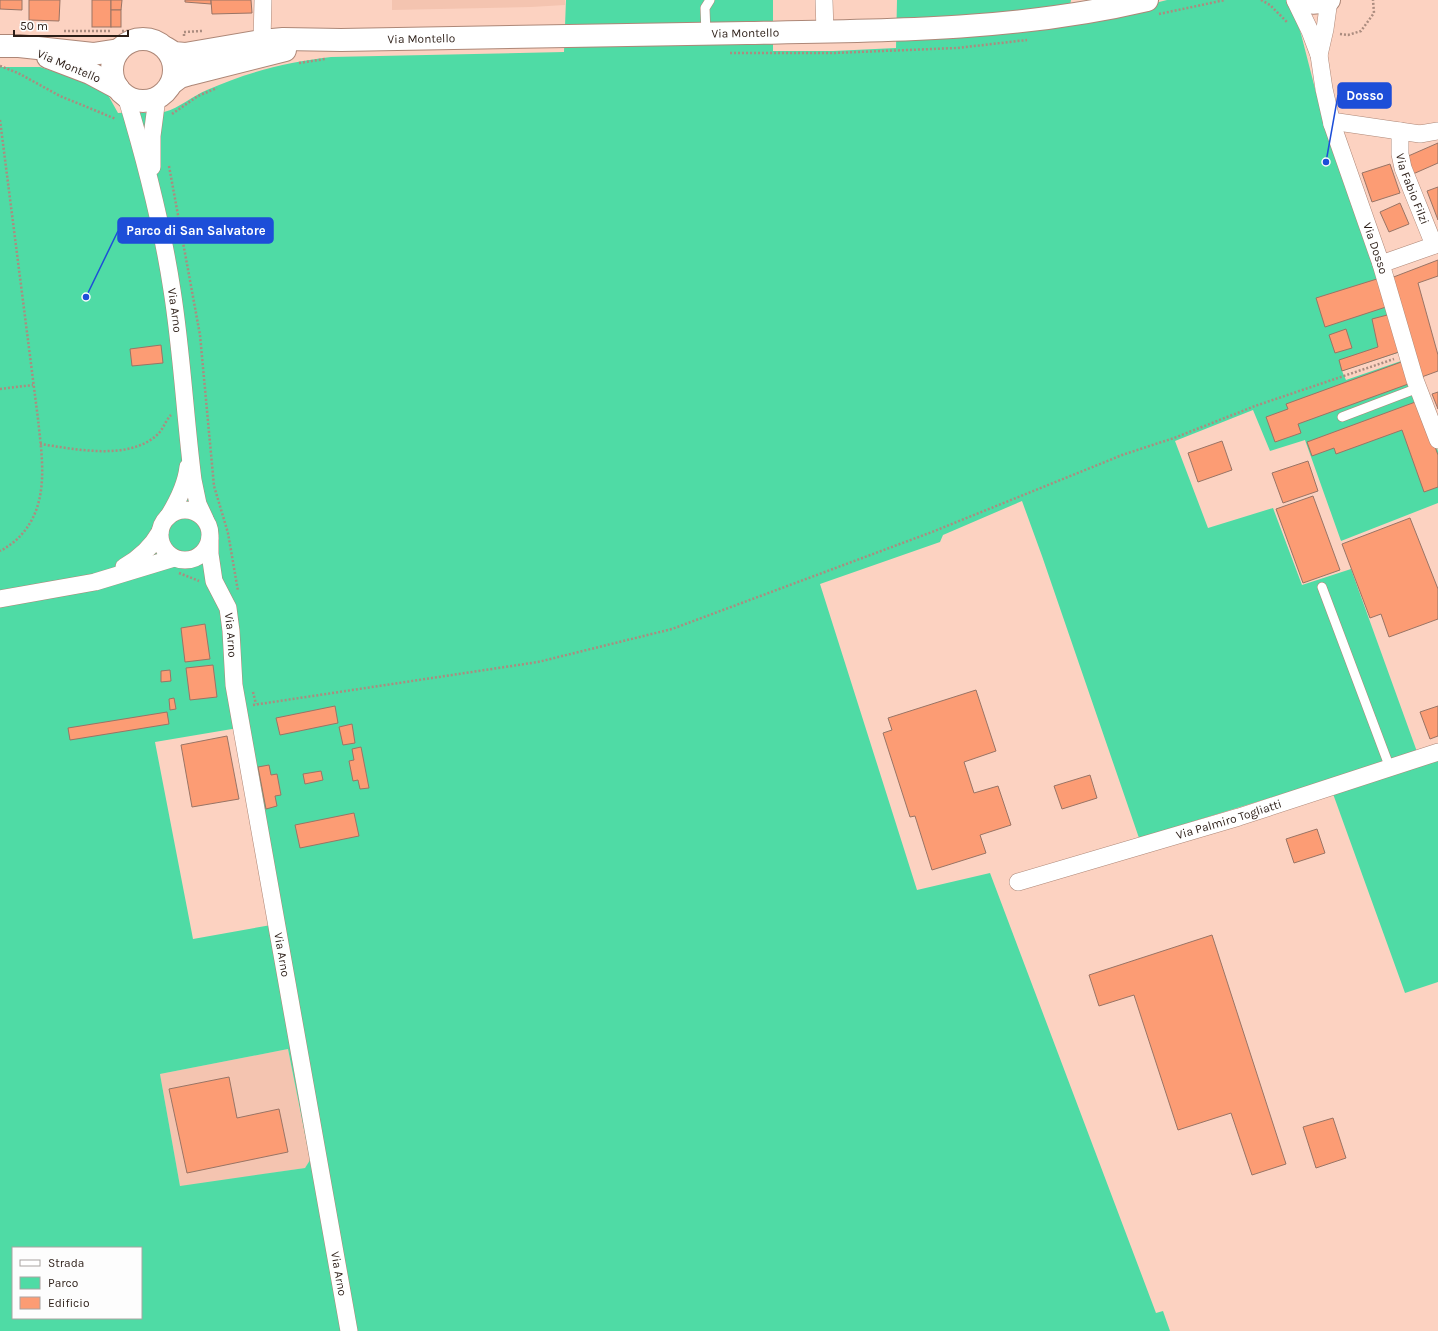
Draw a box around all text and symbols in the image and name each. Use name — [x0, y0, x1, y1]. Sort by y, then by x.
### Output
scale bar — [14, 12, 128, 38]
text: 50 m — [20, 19, 48, 33]
street label: Via Montello — [711, 26, 779, 41]
street label: Via Montello — [387, 31, 455, 46]
street label: Via Montello — [35, 46, 103, 86]
callout: Dosso — [1338, 83, 1391, 108]
text: Dosso — [1346, 88, 1384, 103]
street label: Via Fabio Filzi — [1393, 152, 1432, 226]
callout: Parco di San Salvatore — [118, 218, 273, 243]
street label: Via Dosso — [1360, 221, 1391, 276]
text: Parco di San Salvatore — [126, 223, 266, 238]
street label: Via Arno — [165, 287, 185, 333]
street label: Via Arno — [222, 612, 239, 658]
street label: Via Palmiro Togliatti — [1175, 797, 1283, 842]
street label: Via Arno — [271, 931, 293, 978]
legend — [12, 1247, 142, 1319]
street label: Via Arno — [328, 1250, 350, 1297]
text: Strada — [48, 1256, 84, 1270]
text: Parco — [48, 1276, 78, 1290]
text: Edificio — [48, 1296, 89, 1310]

